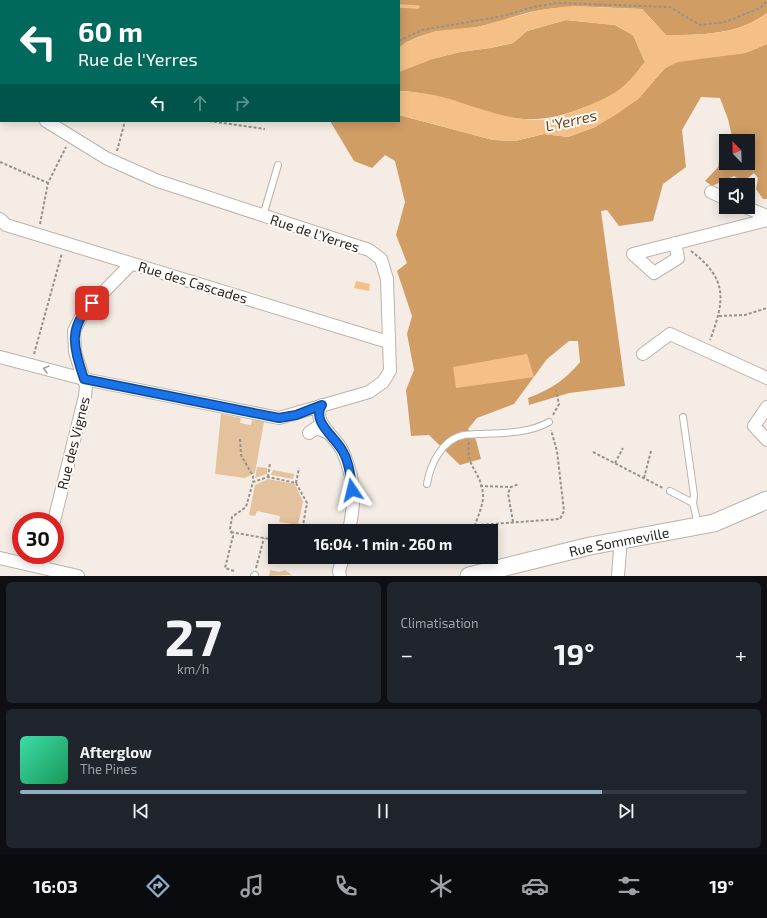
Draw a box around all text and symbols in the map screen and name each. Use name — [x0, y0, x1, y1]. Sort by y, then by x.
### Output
text: 60 m — [78, 14, 143, 48]
icon: left — [12, 16, 64, 68]
text: Rue de l'Yerres — [78, 48, 198, 70]
icon: left — [147, 92, 169, 114]
icon: ahead — [189, 92, 211, 114]
icon: right — [231, 92, 253, 114]
water label: L'Yerres — [543, 105, 599, 135]
north arrow — [719, 134, 755, 170]
map controls — [719, 134, 755, 214]
button: sound — [719, 178, 755, 214]
street label: Rue de l'Yerres — [268, 211, 362, 255]
street label: Rue des Cascades — [136, 257, 250, 307]
pin — [75, 286, 109, 320]
icon: arrive — [81, 292, 103, 314]
one-way arrow — [43, 365, 50, 374]
street label: Rue des Vignes — [53, 395, 93, 491]
position arrow — [331, 469, 373, 511]
speed limit sign: 30 — [12, 512, 64, 564]
street label: Rue Sommeville — [567, 523, 670, 559]
text: 16:04 · 1 min · 260 m — [314, 535, 452, 553]
text: 27 — [164, 604, 222, 666]
text: Climatisation — [401, 615, 479, 631]
text: 19° — [554, 635, 595, 671]
text: − — [401, 641, 413, 667]
text: + — [735, 641, 747, 667]
text: km/h — [177, 661, 209, 677]
text: Afterglow — [80, 743, 152, 761]
text: The Pines — [80, 761, 137, 777]
icon: previous — [130, 800, 152, 822]
icon: pause — [372, 800, 394, 822]
icon: next — [615, 800, 637, 822]
icon: directions — [144, 872, 172, 900]
icon: music — [238, 872, 266, 900]
icon: phone — [332, 872, 360, 900]
icon: climate — [427, 872, 455, 900]
icon: car — [521, 872, 549, 900]
icon: filters — [615, 872, 643, 900]
text: 16:03 — [33, 875, 78, 897]
text: 19° — [709, 875, 734, 897]

